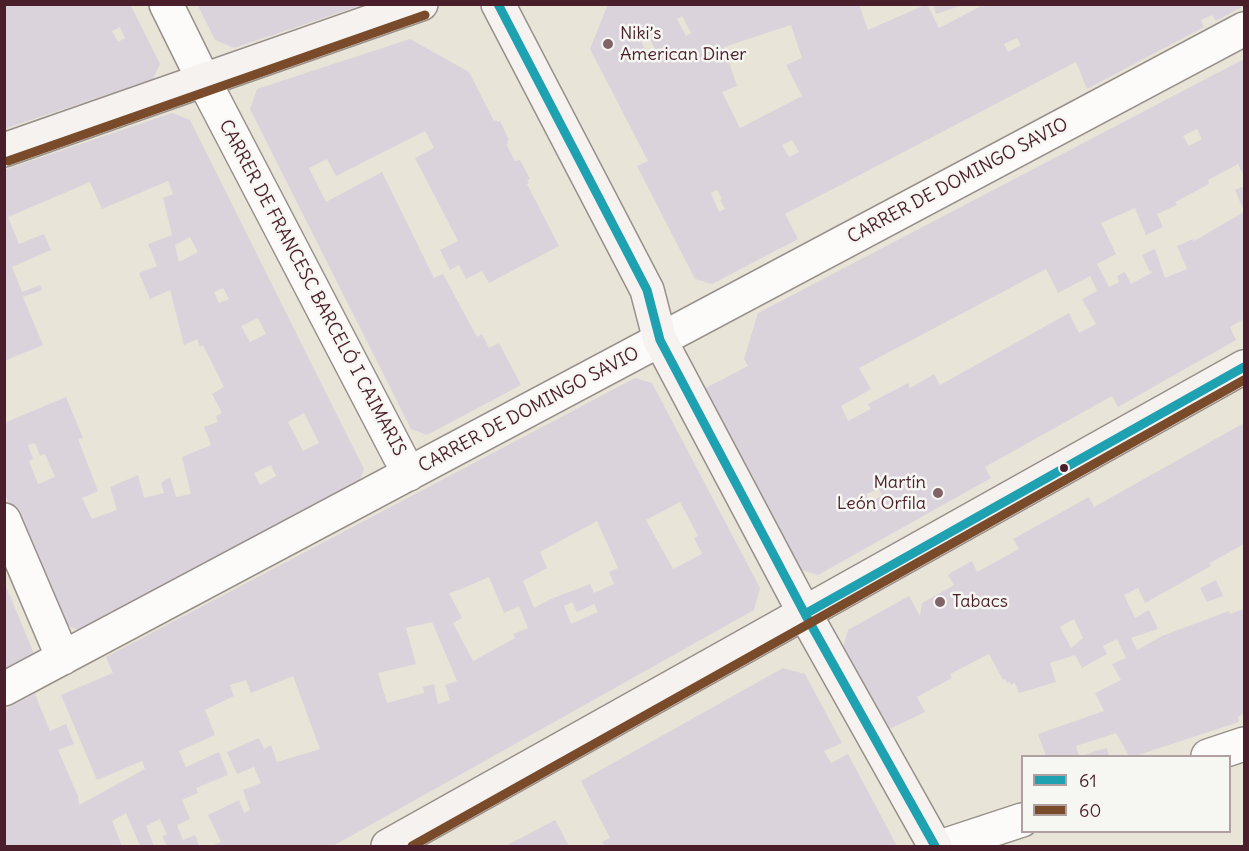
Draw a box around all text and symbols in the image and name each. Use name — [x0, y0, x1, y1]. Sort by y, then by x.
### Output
place label: Niki’s American Diner — [620, 23, 747, 66]
marker: Niki’s American Diner — [601, 37, 615, 51]
street label: CARRER DE DOMINGO SAVIO — [844, 114, 1072, 248]
street label: CARRER DE FRANCESC BARCELÓ I CAIMARIS — [214, 116, 410, 460]
street label: CARRER DE DOMINGO SAVIO — [415, 343, 643, 477]
unlabelled marker — [1058, 462, 1070, 474]
place label: Martín León Orfila — [837, 472, 926, 514]
marker: Martín León Orfila — [931, 486, 945, 500]
place label: Tabacs — [952, 591, 1008, 613]
marker: Tabacs — [933, 595, 947, 609]
legend — [1021, 755, 1231, 833]
text: 61 — [1079, 769, 1097, 792]
text: 60 — [1079, 799, 1101, 822]

